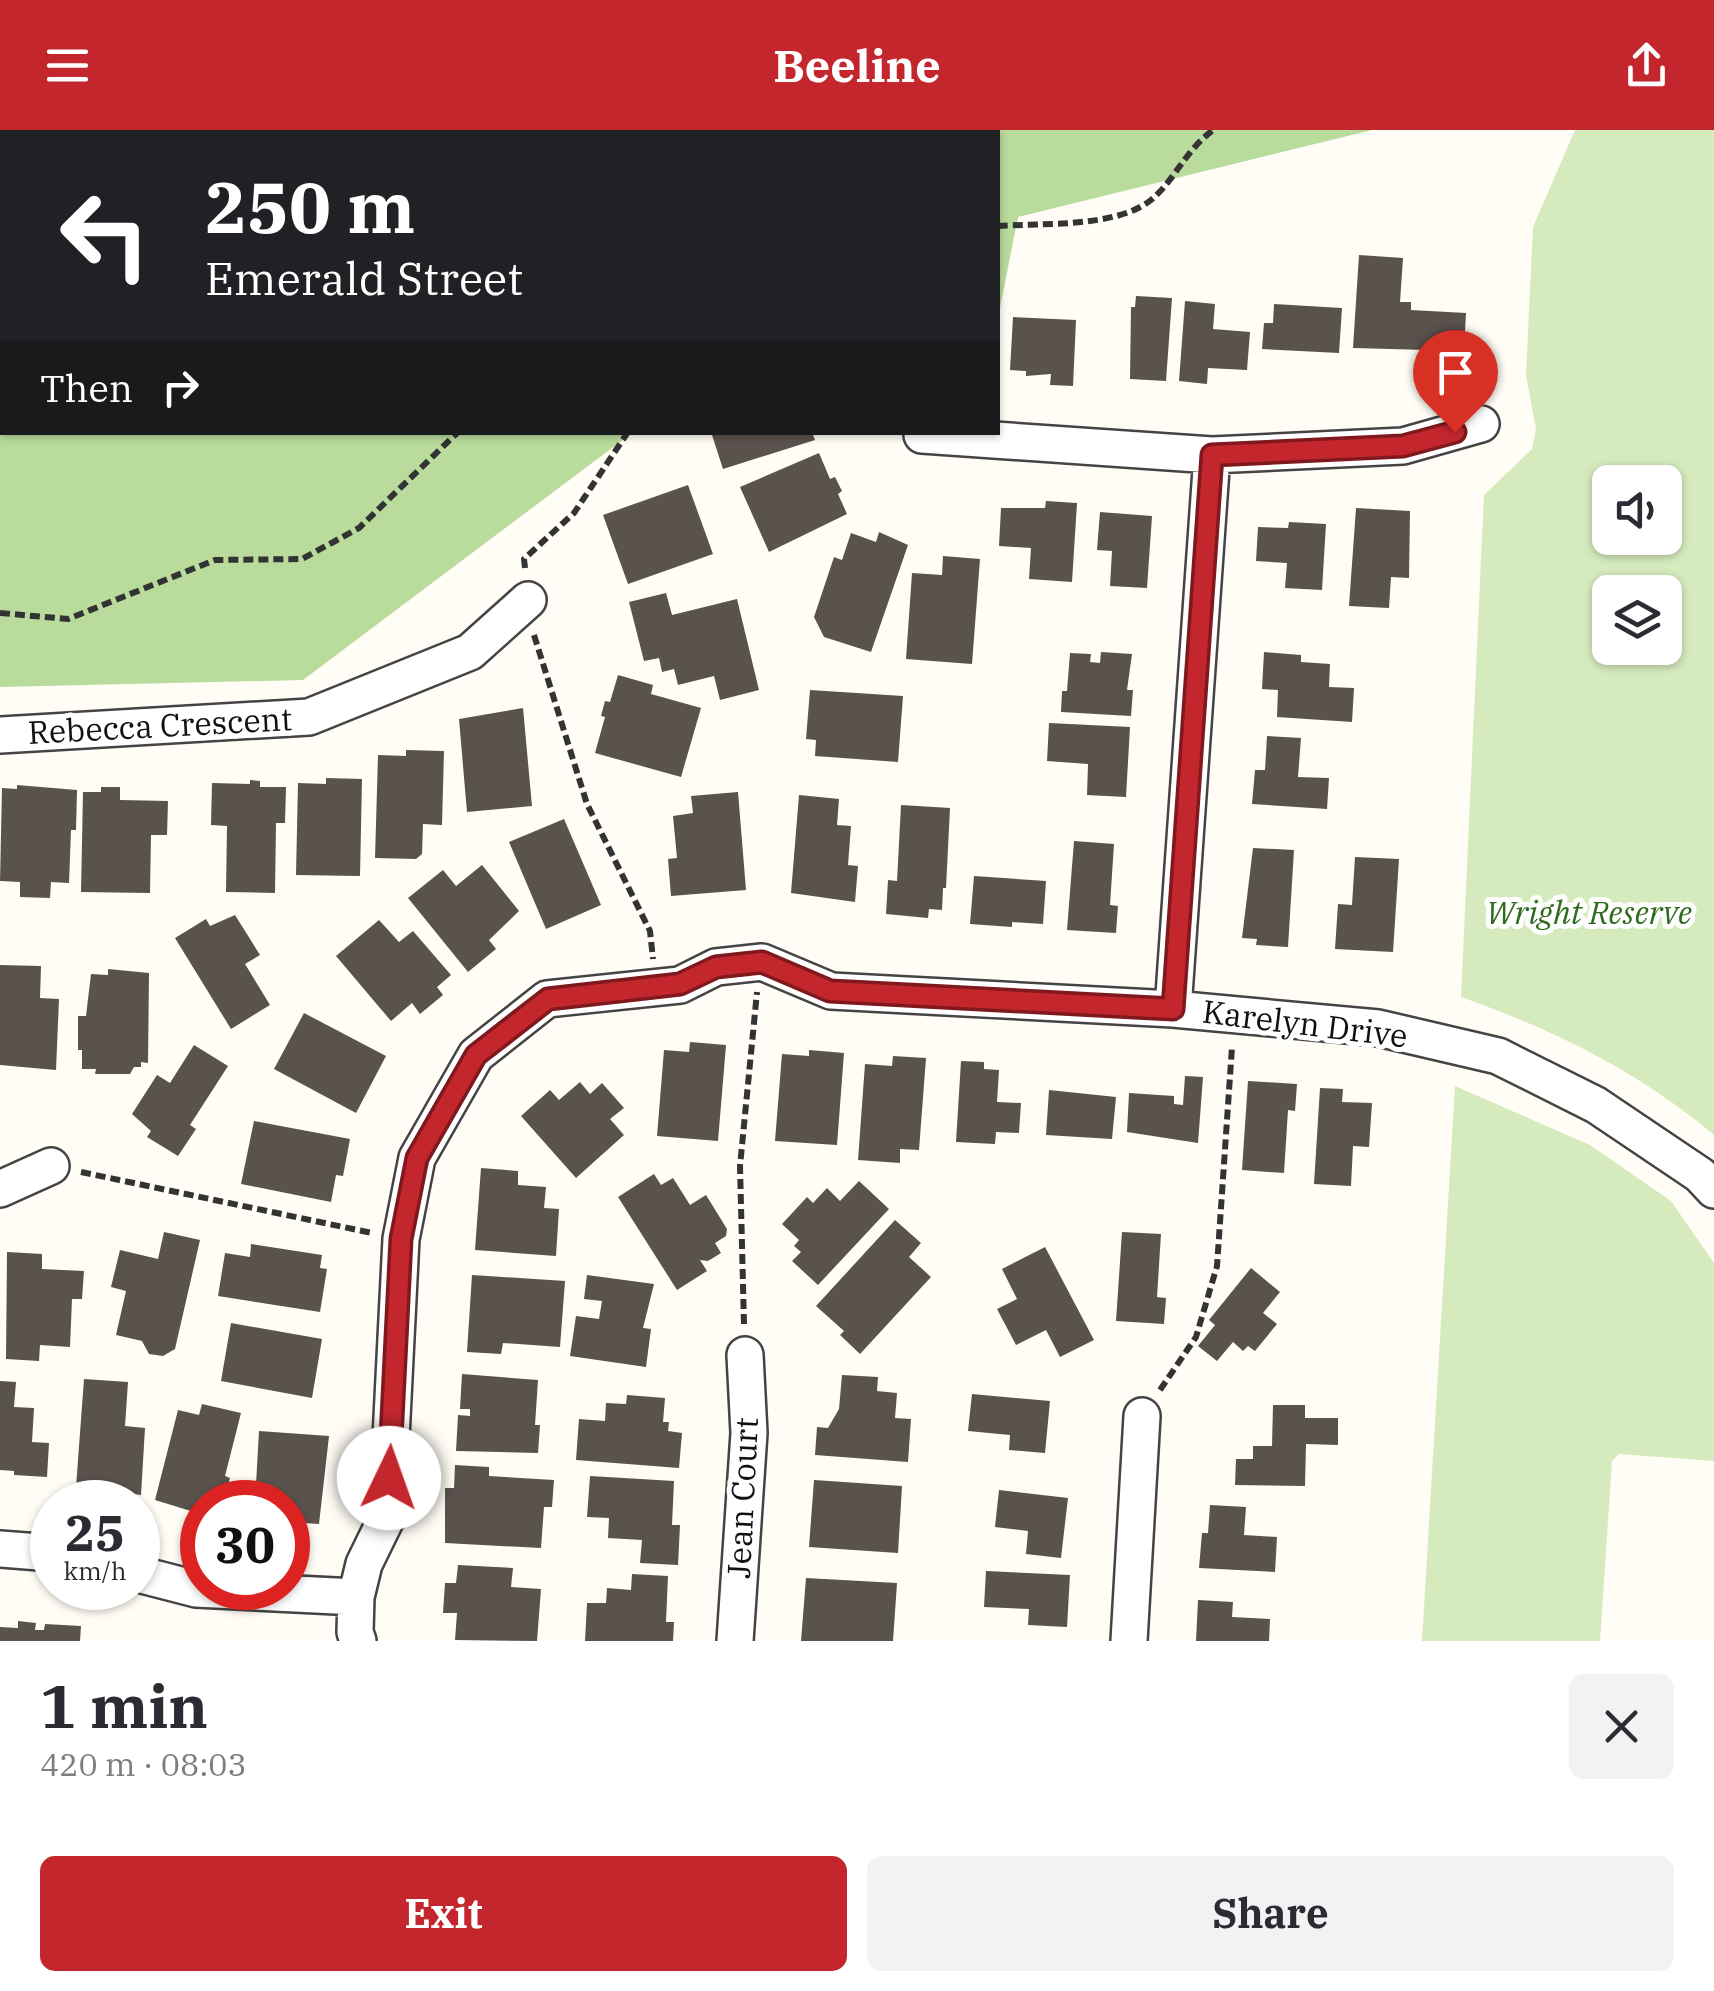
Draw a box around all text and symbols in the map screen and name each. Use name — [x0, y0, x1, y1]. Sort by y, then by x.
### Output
text: Beeline — [773, 36, 941, 94]
icon: menu — [40, 38, 95, 93]
icon: share — [1619, 38, 1674, 93]
text: 250 m — [205, 161, 415, 252]
icon: left — [40, 170, 170, 300]
text: Emerald Street — [205, 249, 523, 307]
pin — [1413, 330, 1498, 433]
icon: arrive — [1428, 345, 1483, 400]
icon: right — [153, 360, 208, 415]
text: Then — [40, 363, 133, 412]
map controls — [1592, 465, 1682, 665]
button: sound — [1592, 465, 1682, 555]
button: layers — [1592, 575, 1682, 665]
street label: Rebecca Crescent — [27, 697, 293, 753]
park label: Wright Reserve — [1486, 891, 1692, 933]
street label: Karelyn Drive — [1200, 990, 1410, 1056]
street label: Jean Court — [717, 1416, 767, 1580]
position arrow — [337, 1426, 441, 1530]
speed limit sign: 30 — [180, 1480, 310, 1610]
text: 25 — [65, 1500, 125, 1565]
text: km/h — [63, 1554, 127, 1587]
text: 1 min — [40, 1666, 208, 1745]
button: close — [1569, 1674, 1674, 1779]
text: 420 m · 08:03 — [40, 1743, 247, 1785]
button: Exit — [40, 1856, 847, 1971]
button: Share — [867, 1856, 1674, 1971]

